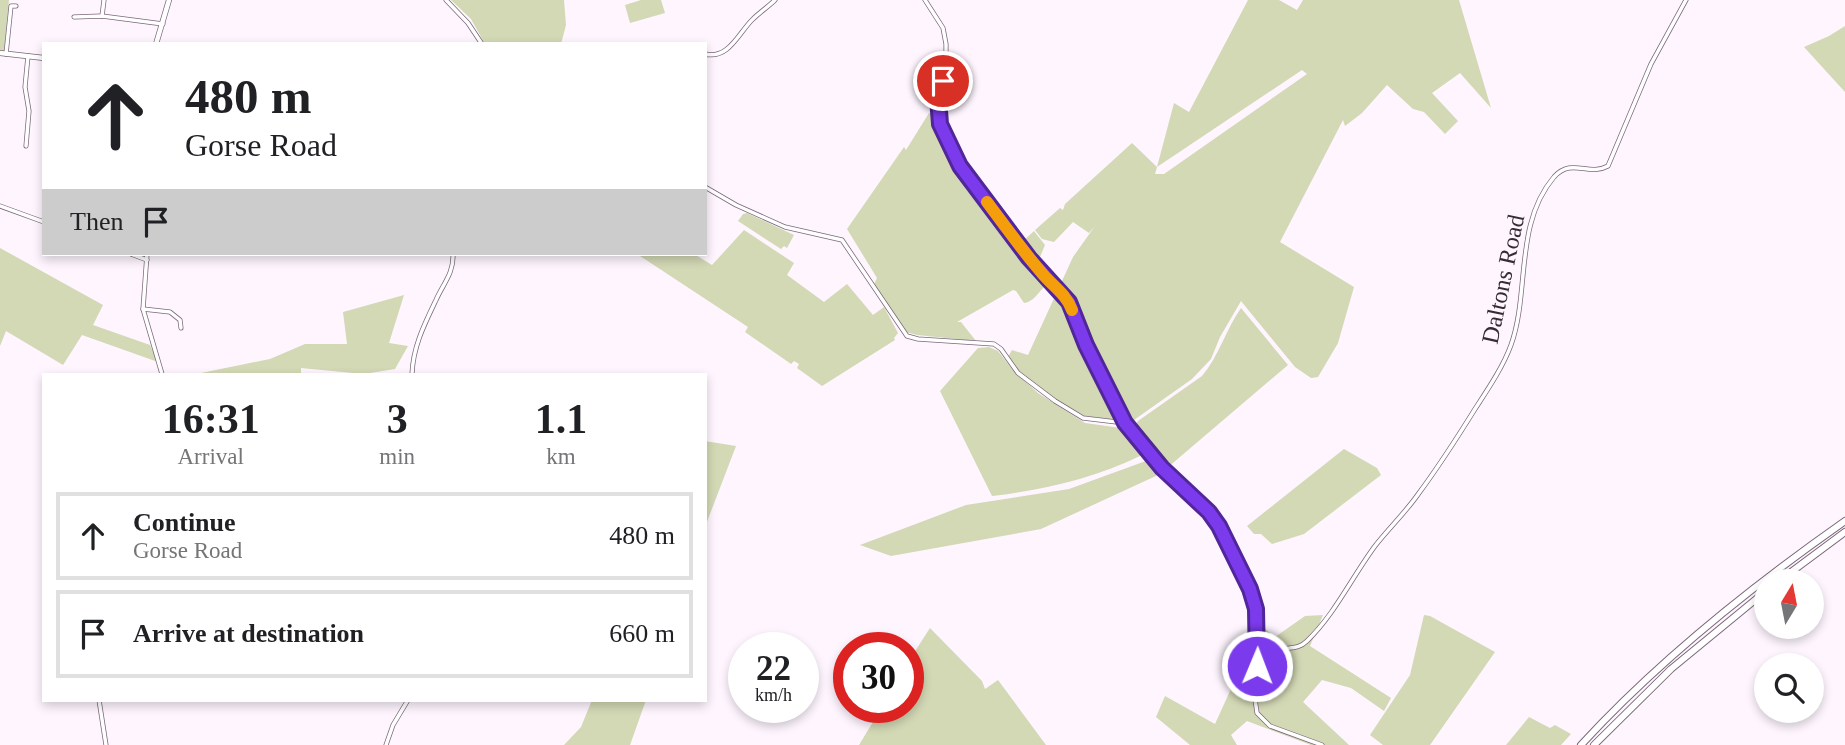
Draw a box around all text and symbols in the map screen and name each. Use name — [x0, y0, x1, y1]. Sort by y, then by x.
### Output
pin — [913, 51, 973, 111]
icon: arrive — [924, 62, 962, 100]
text: 480 m — [185, 69, 312, 124]
icon: ahead — [70, 70, 161, 161]
text: Gorse Road — [185, 127, 337, 163]
icon: arrive — [137, 203, 175, 241]
text: Then — [70, 207, 123, 236]
street label: Daltons Road — [1477, 212, 1529, 346]
text: 16:31 — [162, 396, 260, 442]
text: 3 — [387, 396, 408, 442]
text: 1.1 — [535, 396, 587, 442]
text: Arrival — [177, 444, 244, 469]
text: min — [379, 444, 415, 469]
text: km — [546, 444, 576, 469]
text: Continue — [133, 508, 236, 537]
icon: ahead — [74, 517, 112, 555]
text: 480 m — [609, 521, 675, 550]
text: Gorse Road — [133, 538, 242, 563]
north arrow — [1754, 569, 1824, 639]
map controls — [1754, 569, 1824, 723]
icon: arrive — [74, 615, 112, 653]
text: Arrive at destination — [133, 619, 364, 648]
text: 660 m — [609, 619, 675, 648]
position arrow — [1220, 629, 1294, 703]
speed limit sign: 30 — [833, 632, 924, 723]
text: 22 — [756, 649, 791, 688]
button: search — [1754, 653, 1824, 723]
text: km/h — [755, 685, 792, 705]

